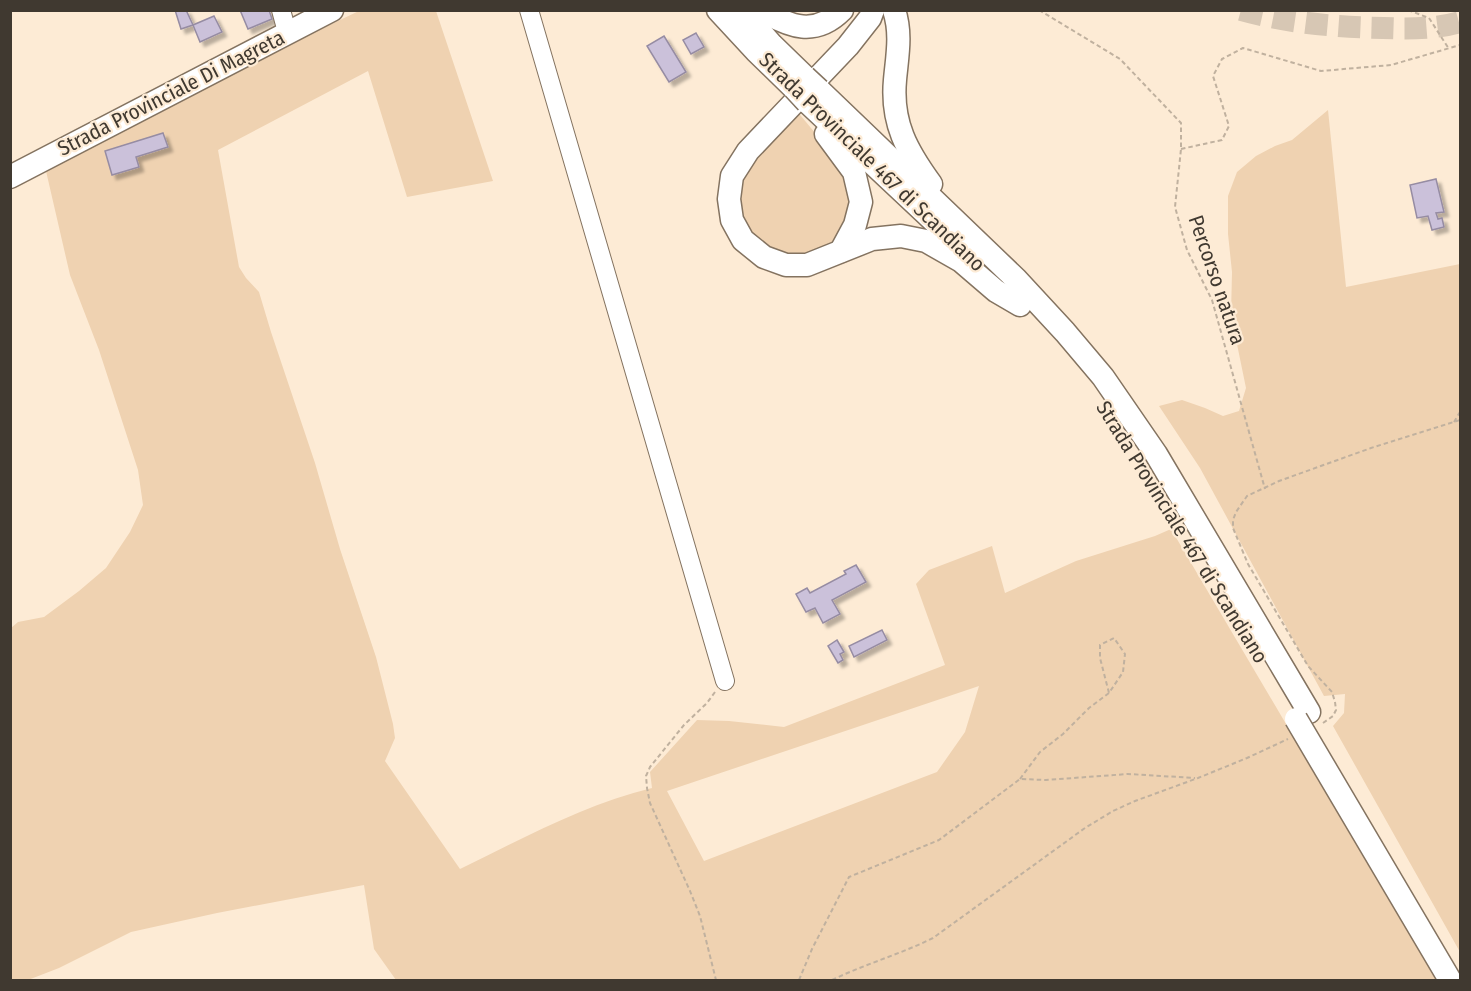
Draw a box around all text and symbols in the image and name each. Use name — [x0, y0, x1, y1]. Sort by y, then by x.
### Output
street label: Strada Provinciale Di Magreta — [53, 24, 289, 162]
street label: Strada Provinciale 467 di Scandiano — [753, 47, 991, 277]
street label: Percorso natura — [1183, 212, 1251, 348]
street label: Strada Provinciale 467 di Scandiano — [1090, 396, 1274, 668]

